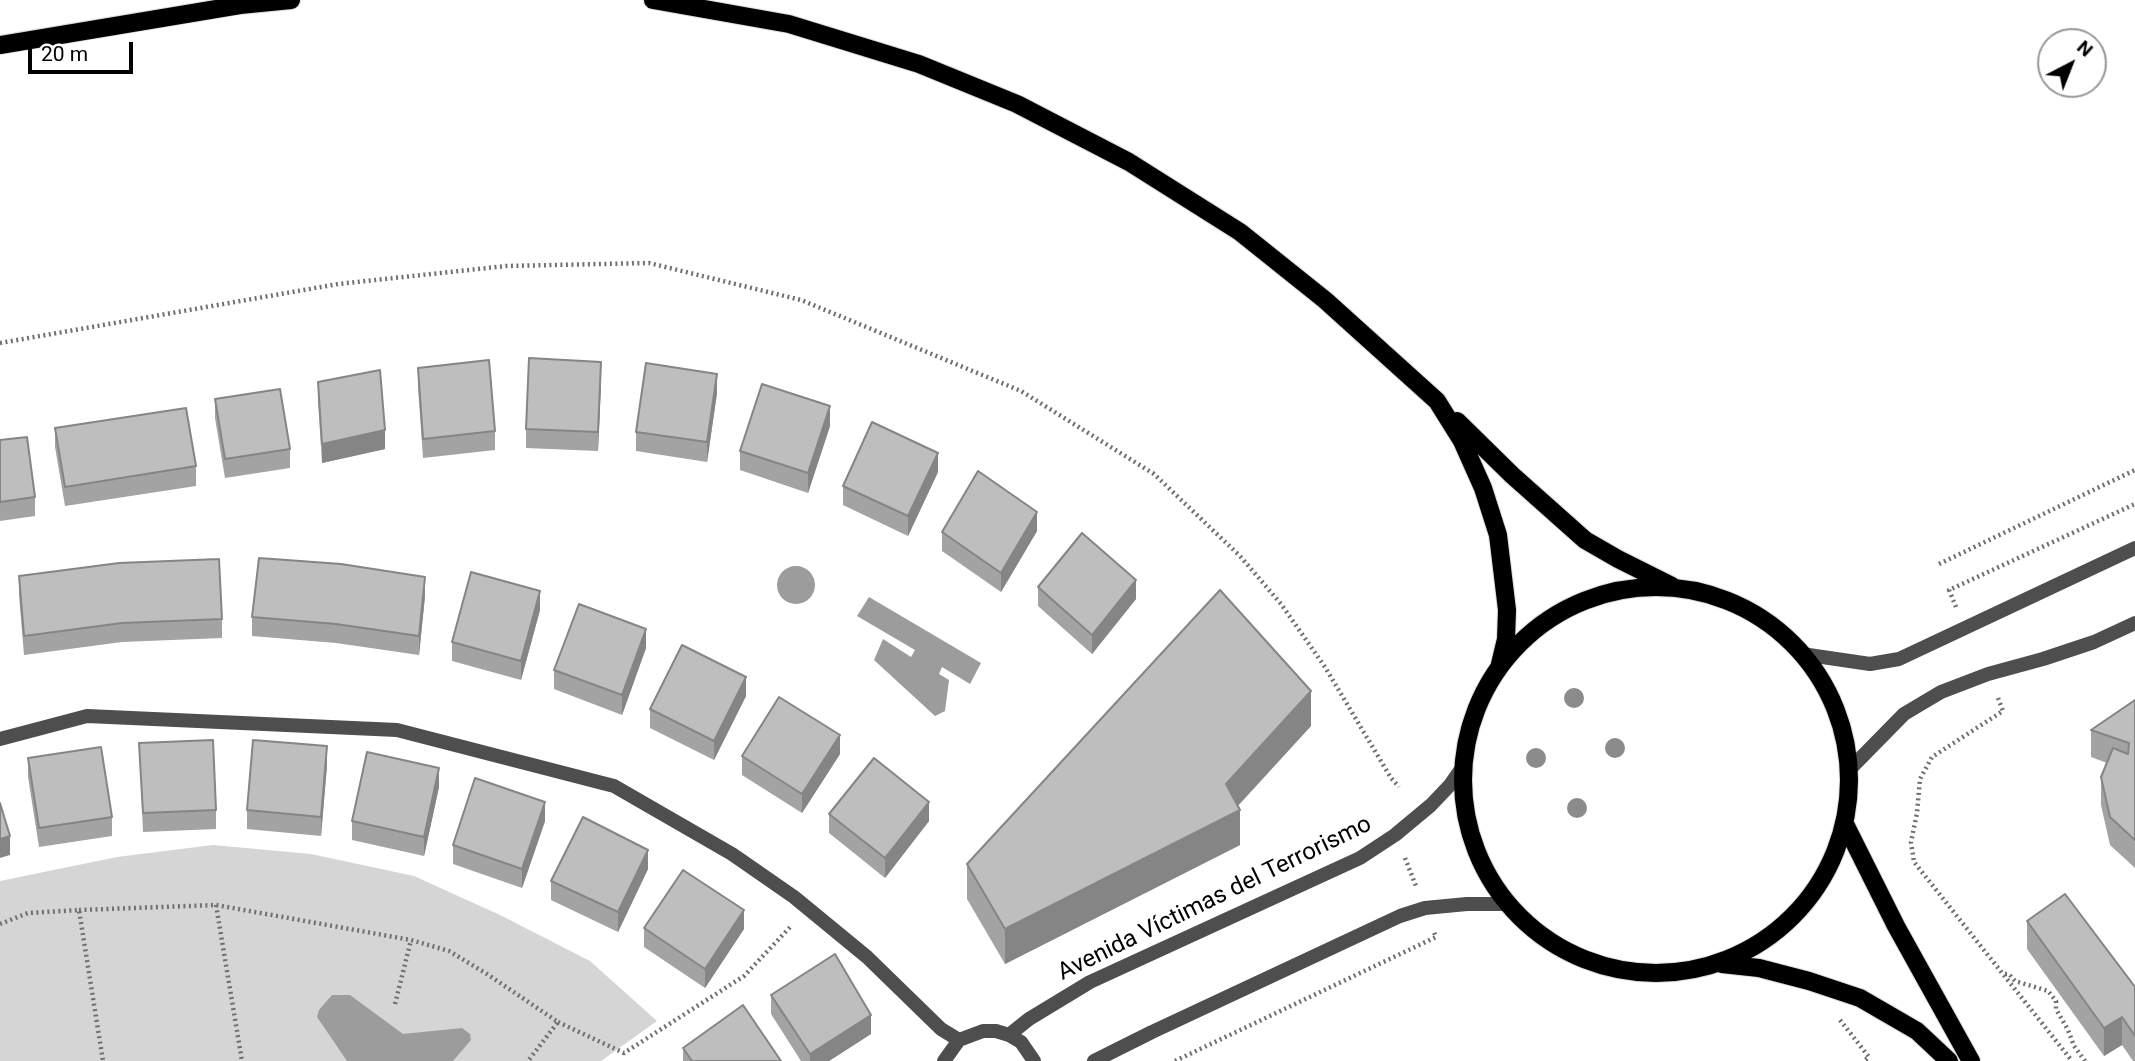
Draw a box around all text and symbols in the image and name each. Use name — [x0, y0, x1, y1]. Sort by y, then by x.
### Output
scale bar — [32, 28, 136, 72]
north arrow — [2037, 28, 2107, 98]
text: N — [2072, 35, 2098, 62]
text: 20 m — [41, 42, 88, 66]
street label: Avenida Víctimas del Terrorismo — [1053, 810, 1377, 988]

